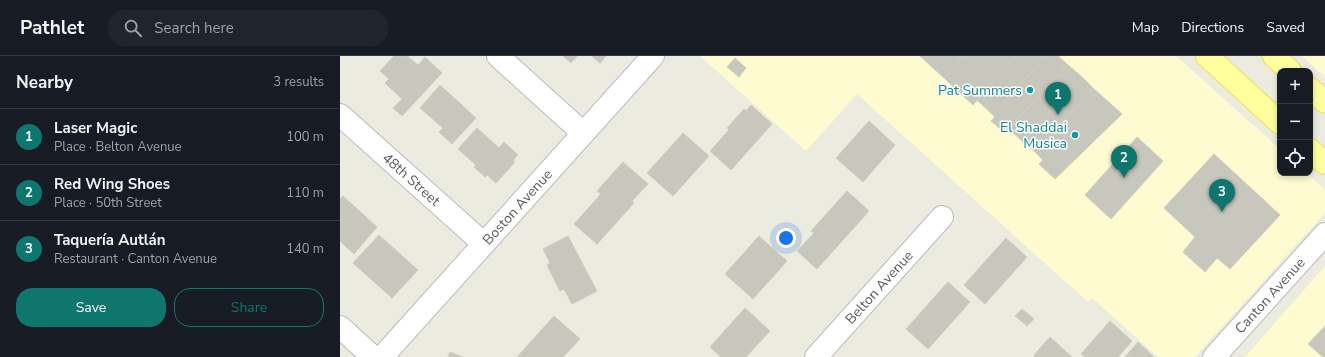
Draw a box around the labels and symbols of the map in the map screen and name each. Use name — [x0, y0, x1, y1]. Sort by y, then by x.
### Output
place label: Pat Summers — [938, 81, 1022, 100]
pin: 1 — [1045, 82, 1071, 115]
marker: Pat Summers — [1025, 85, 1035, 95]
place label: El Shaddai Musica — [1000, 118, 1067, 153]
marker: El Shaddai Musica — [1070, 130, 1080, 140]
pin: 2 — [1111, 145, 1137, 178]
street label: 48th Street — [378, 148, 444, 210]
street label: Boston Avenue — [478, 165, 557, 249]
pin: 3 — [1209, 179, 1235, 212]
your location — [776, 228, 796, 248]
street label: Belton Avenue — [841, 247, 917, 328]
street label: Canton Avenue — [1231, 254, 1309, 338]

